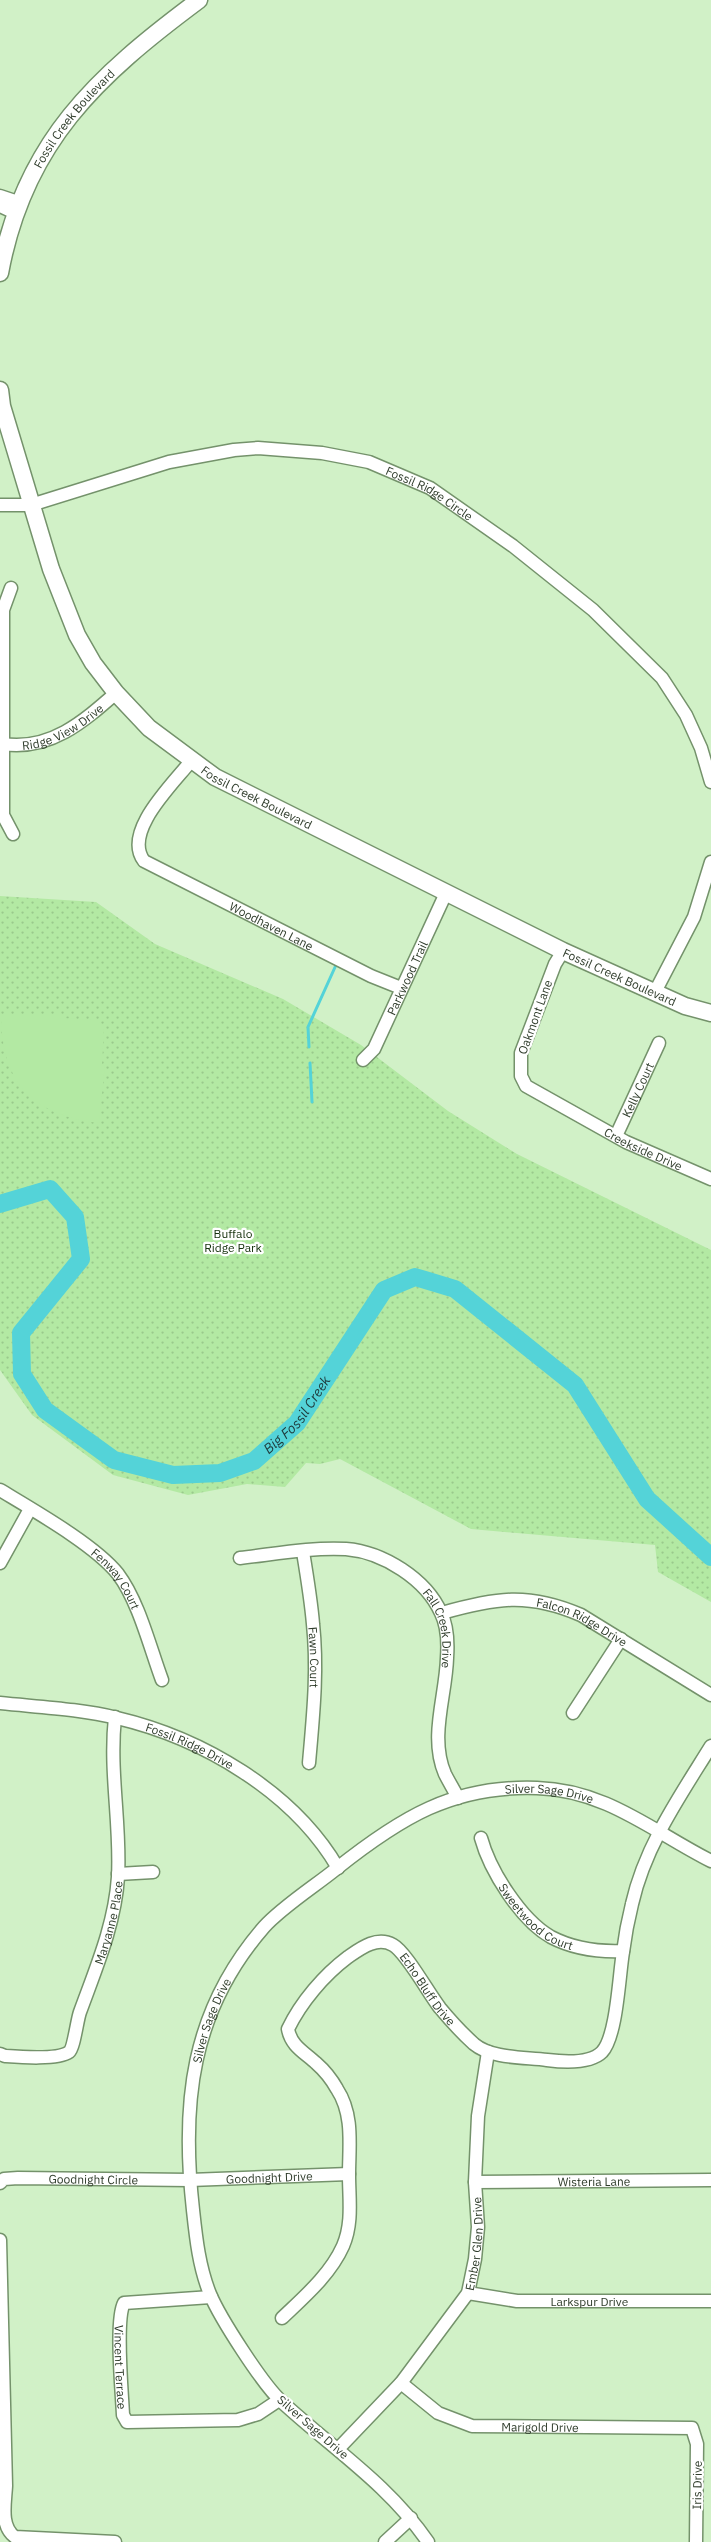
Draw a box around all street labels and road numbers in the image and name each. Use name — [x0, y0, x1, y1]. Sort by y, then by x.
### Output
street label: Fossil Creek Boulevard — [30, 66, 117, 170]
street label: Fossil Ridge Circle — [384, 463, 476, 524]
street label: Ridge View Drive — [21, 700, 106, 752]
street label: Fossil Creek Boulevard — [198, 762, 315, 832]
street label: Woodhaven Lane — [227, 898, 316, 953]
street label: Parkwood Trail — [383, 938, 430, 1017]
street label: Fossil Creek Boulevard — [561, 945, 679, 1009]
street label: Oakmont Lane — [515, 977, 556, 1056]
street label: Kelly Court — [618, 1060, 657, 1120]
street label: Creekside Drive — [602, 1124, 685, 1173]
street label: Fenway Court — [89, 1545, 144, 1611]
street label: Fall Creek Drive — [420, 1585, 455, 1669]
street label: Falcon Ridge Drive — [535, 1594, 631, 1649]
street label: Fawn Court — [306, 1626, 323, 1688]
street label: Fossil Ridge Drive — [144, 1719, 237, 1772]
street label: Silver Sage Drive — [504, 1780, 596, 1806]
street label: Maryanne Place — [91, 1880, 125, 1966]
street label: Sweetwood Court — [496, 1880, 575, 1953]
street label: Echo Bluff Drive — [397, 1949, 459, 2029]
street label: Silver Sage Drive — [189, 1975, 234, 2064]
street label: Goodnight Drive — [226, 2168, 313, 2186]
street label: Goodnight Circle — [48, 2171, 139, 2187]
street label: Wisteria Lane — [558, 2173, 631, 2189]
street label: Ember Glen Drive — [461, 2196, 486, 2292]
street label: Larkspur Drive — [550, 2294, 629, 2309]
street label: Vincent Terrace — [112, 2325, 130, 2410]
street label: Silver Sage Drive — [274, 2392, 352, 2462]
street label: Marigold Drive — [501, 2419, 579, 2434]
street label: Iris Drive — [689, 2460, 705, 2509]

